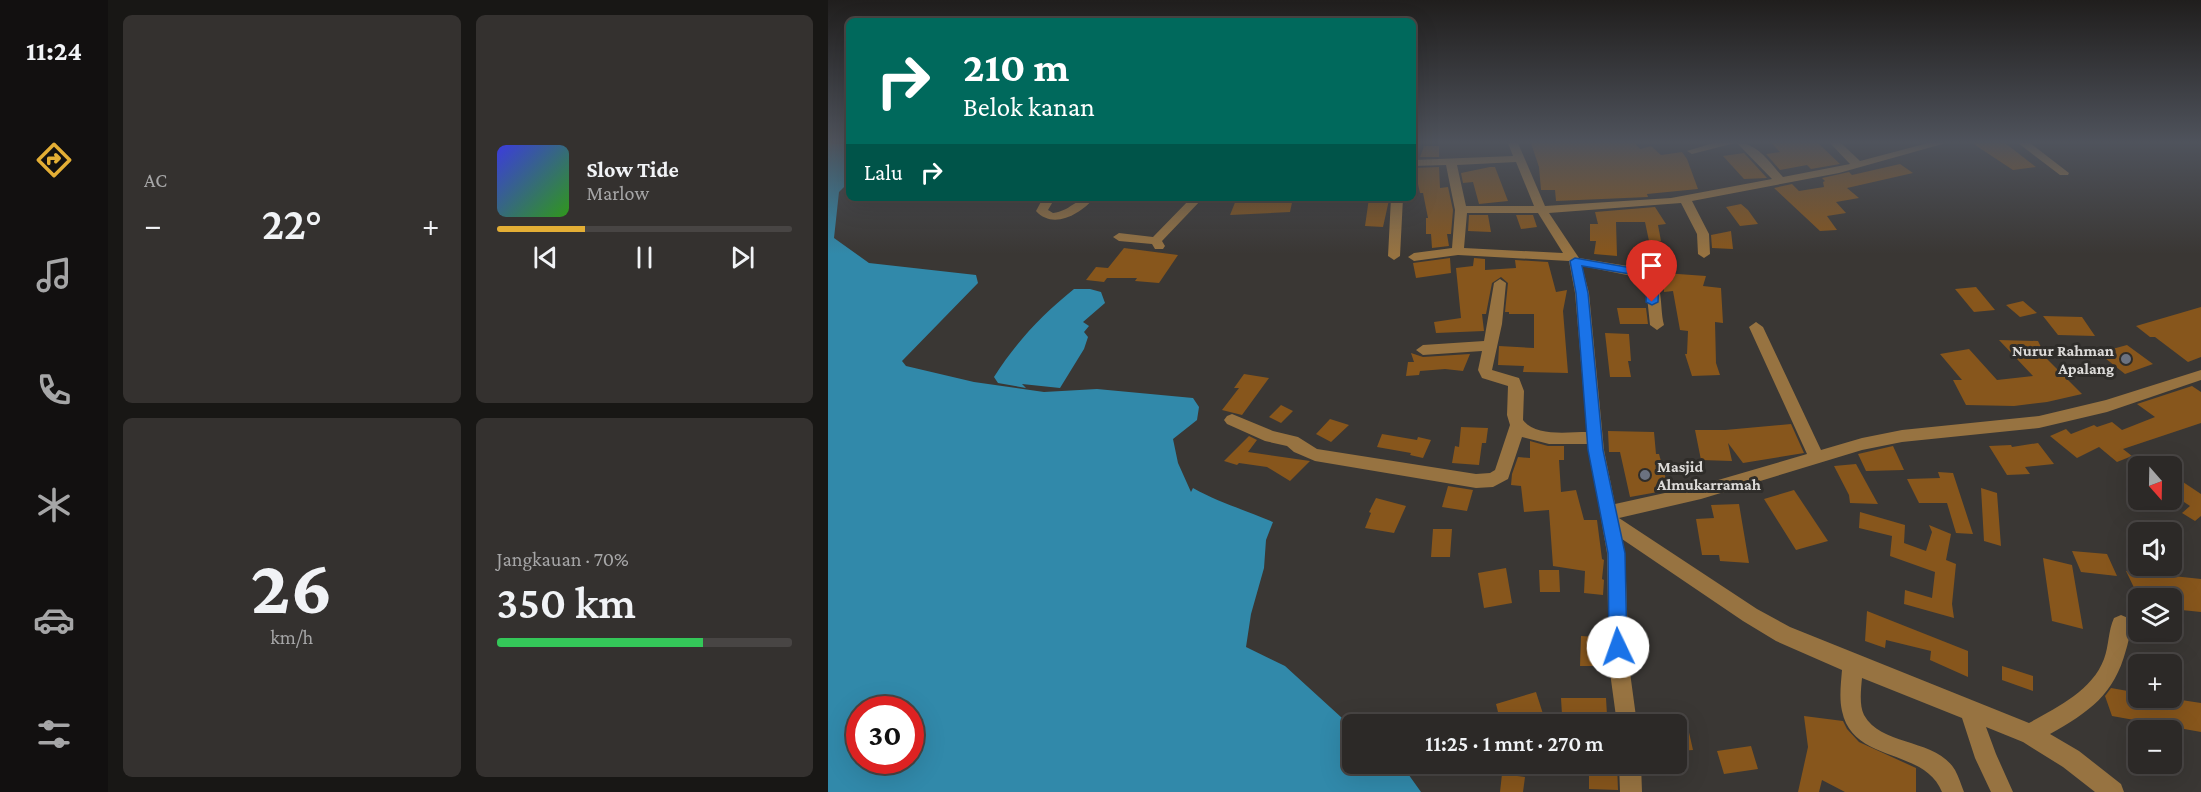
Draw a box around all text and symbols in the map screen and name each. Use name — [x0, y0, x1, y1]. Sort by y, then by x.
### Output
text: 11:24 — [26, 36, 82, 66]
icon: right — [864, 42, 942, 120]
text: 210 m — [963, 43, 1069, 90]
text: Belok kanan — [963, 92, 1095, 122]
icon: directions — [33, 139, 75, 181]
icon: right — [915, 156, 948, 189]
text: Slow Tide — [587, 157, 679, 182]
text: Lalu — [864, 160, 903, 185]
text: AC — [144, 169, 167, 191]
text: Marlow — [587, 182, 649, 204]
text: 22° — [262, 199, 322, 249]
text: − — [144, 206, 161, 243]
text: + — [422, 206, 440, 243]
pin — [1626, 240, 1677, 302]
icon: previous — [529, 241, 562, 274]
icon: pause — [628, 241, 661, 274]
icon: next — [726, 241, 759, 274]
icon: arrive — [1635, 249, 1668, 282]
icon: music — [33, 254, 75, 296]
place label: Nurur Rahman Apalang — [2012, 342, 2114, 377]
marker: Nurur Rahman Apalang — [2119, 352, 2133, 366]
icon: phone — [33, 369, 75, 411]
north arrow — [2128, 456, 2182, 510]
map controls — [2128, 456, 2182, 774]
place label: Masjid Almukarramah — [1656, 458, 1761, 493]
marker: Masjid Almukarramah — [1638, 468, 1652, 482]
icon: climate — [33, 484, 75, 526]
button: sound — [2128, 522, 2182, 576]
text: 26 — [251, 543, 333, 630]
text: Jangkauan · 70% — [497, 548, 629, 570]
text: 350 km — [497, 578, 636, 628]
button: layers — [2128, 588, 2182, 642]
icon: car — [33, 599, 75, 641]
position arrow — [1586, 615, 1650, 679]
text: km/h — [270, 626, 313, 648]
button: + — [2128, 654, 2182, 708]
speed limit sign: 30 — [846, 696, 924, 774]
icon: filters — [33, 713, 75, 755]
button: − — [2128, 720, 2182, 774]
text: 11:25 · 1 mnt · 270 m — [1425, 731, 1604, 756]

